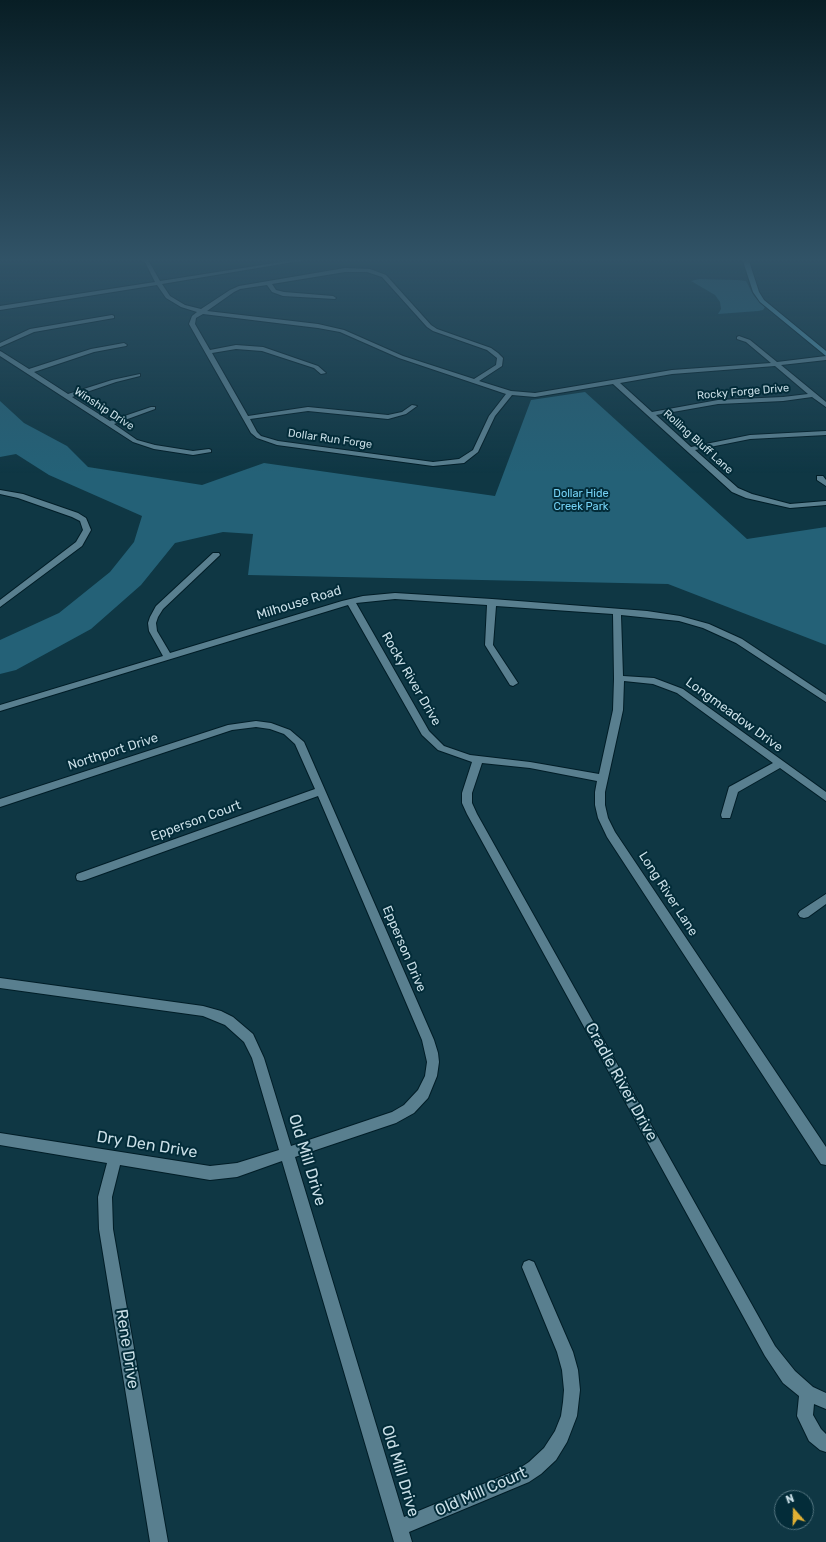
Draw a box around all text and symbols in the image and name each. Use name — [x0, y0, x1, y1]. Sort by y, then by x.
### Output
street label: Rocky Forge Drive — [696, 381, 790, 403]
street label: Winship Drive — [72, 385, 136, 433]
street label: Rolling Bluff Lane — [660, 407, 736, 477]
street label: Dollar Run Forge — [287, 427, 373, 451]
park label: Dollar Hide Creek Park — [553, 487, 609, 513]
street label: Milhouse Road — [255, 583, 343, 623]
street label: Rocky River Drive — [378, 629, 444, 729]
street label: Longmeadow Drive — [682, 675, 786, 755]
street label: Northport Drive — [66, 730, 160, 774]
street label: Epperson Court — [149, 797, 243, 845]
street label: Long River Lane — [635, 849, 701, 939]
street label: Epperson Drive — [379, 904, 429, 994]
street label: Cradle River Drive — [581, 1020, 661, 1144]
street label: Old Mill Drive — [284, 1112, 330, 1208]
street label: Dry Den Drive — [95, 1128, 199, 1162]
street label: Rene Drive — [111, 1308, 143, 1390]
street label: Old Mill Drive — [377, 1423, 423, 1519]
street label: Old Mill Court — [432, 1463, 530, 1521]
north arrow — [774, 1490, 814, 1530]
text: N — [784, 1492, 796, 1507]

